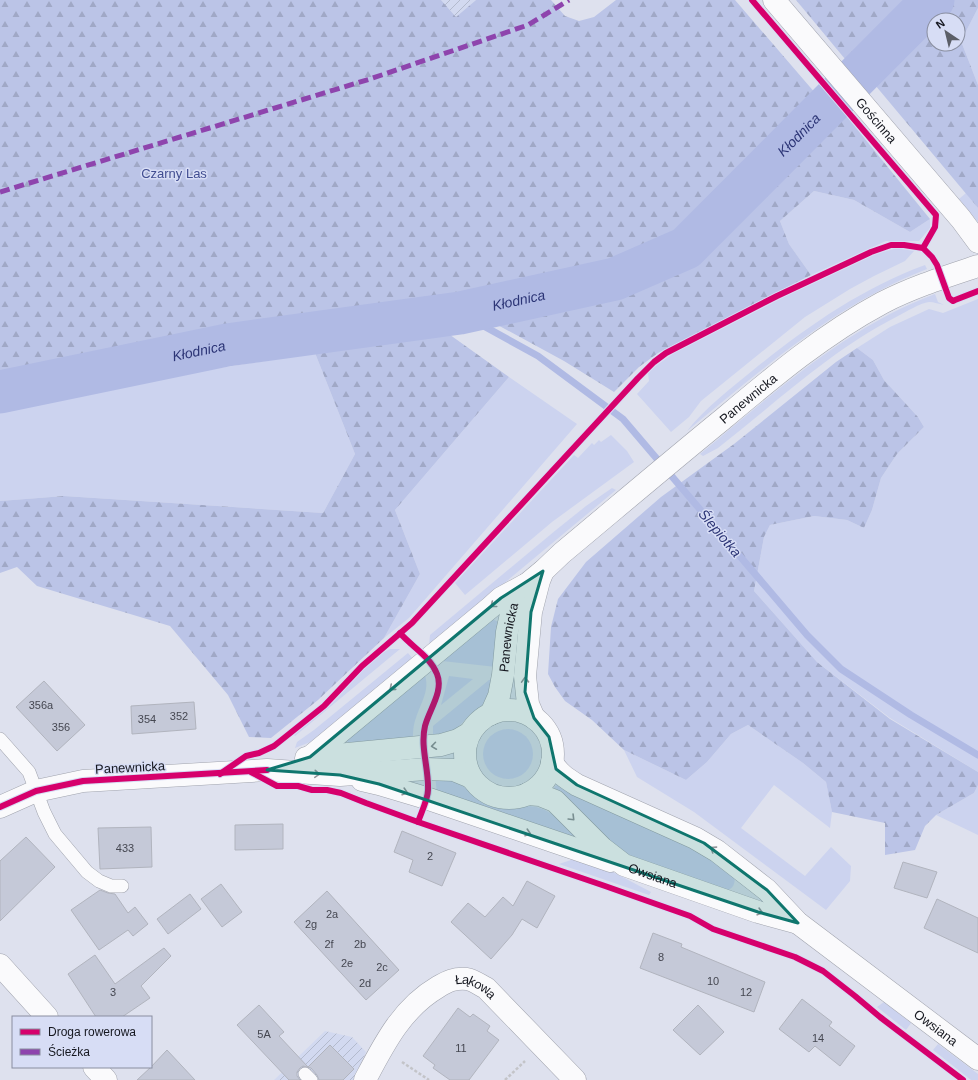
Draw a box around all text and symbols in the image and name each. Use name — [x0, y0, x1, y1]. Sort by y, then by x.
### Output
north arrow — [926, 12, 966, 52]
text: N — [934, 17, 947, 31]
street label: Gościnna — [853, 95, 900, 147]
water label: Kłodnica — [774, 110, 824, 159]
park label: Czarny Las — [141, 166, 207, 181]
water label: Kłodnica — [491, 287, 547, 314]
water label: Kłodnica — [171, 338, 227, 364]
street label: Panewnicka — [716, 370, 781, 427]
water label: Ślepiotka — [695, 505, 746, 560]
one-way arrow — [490, 601, 497, 608]
street label: Panewnicka — [496, 601, 521, 673]
one-way arrow — [521, 677, 529, 683]
one-way arrow — [390, 683, 397, 690]
house number: 356a — [29, 699, 54, 711]
house number: 352 — [170, 710, 188, 722]
house number: 354 — [138, 713, 156, 725]
house number: 356 — [52, 721, 70, 733]
one-way arrow — [431, 741, 437, 750]
street label: Panewnicka — [95, 758, 166, 777]
one-way arrow — [314, 769, 320, 778]
one-way arrow — [401, 787, 408, 796]
one-way arrow — [567, 813, 575, 821]
one-way arrow — [525, 828, 532, 837]
house number: 433 — [116, 842, 134, 854]
one-way arrow — [710, 846, 717, 854]
house number: 2 — [427, 850, 433, 862]
street label: Owsiana — [626, 860, 680, 891]
house number: 2a — [326, 908, 339, 920]
one-way arrow — [757, 908, 763, 916]
house number: 2g — [305, 918, 317, 930]
house number: 2f — [324, 938, 335, 950]
house number: 2b — [354, 938, 366, 950]
house number: 8 — [658, 951, 664, 963]
house number: 2e — [341, 957, 353, 969]
house number: 2c — [376, 961, 388, 973]
street label: Łąkowa — [454, 972, 500, 1003]
house number: 10 — [707, 975, 719, 987]
house number: 2d — [359, 977, 371, 989]
house number: 3 — [110, 986, 116, 998]
house number: 12 — [740, 986, 752, 998]
street label: Owsiana — [911, 1006, 961, 1049]
legend — [12, 1016, 152, 1068]
text: Droga rowerowa — [48, 1025, 136, 1039]
house number: 5A — [257, 1028, 271, 1040]
house number: 14 — [812, 1032, 824, 1044]
house number: 11 — [455, 1042, 467, 1054]
text: Ścieżka — [48, 1044, 90, 1059]

